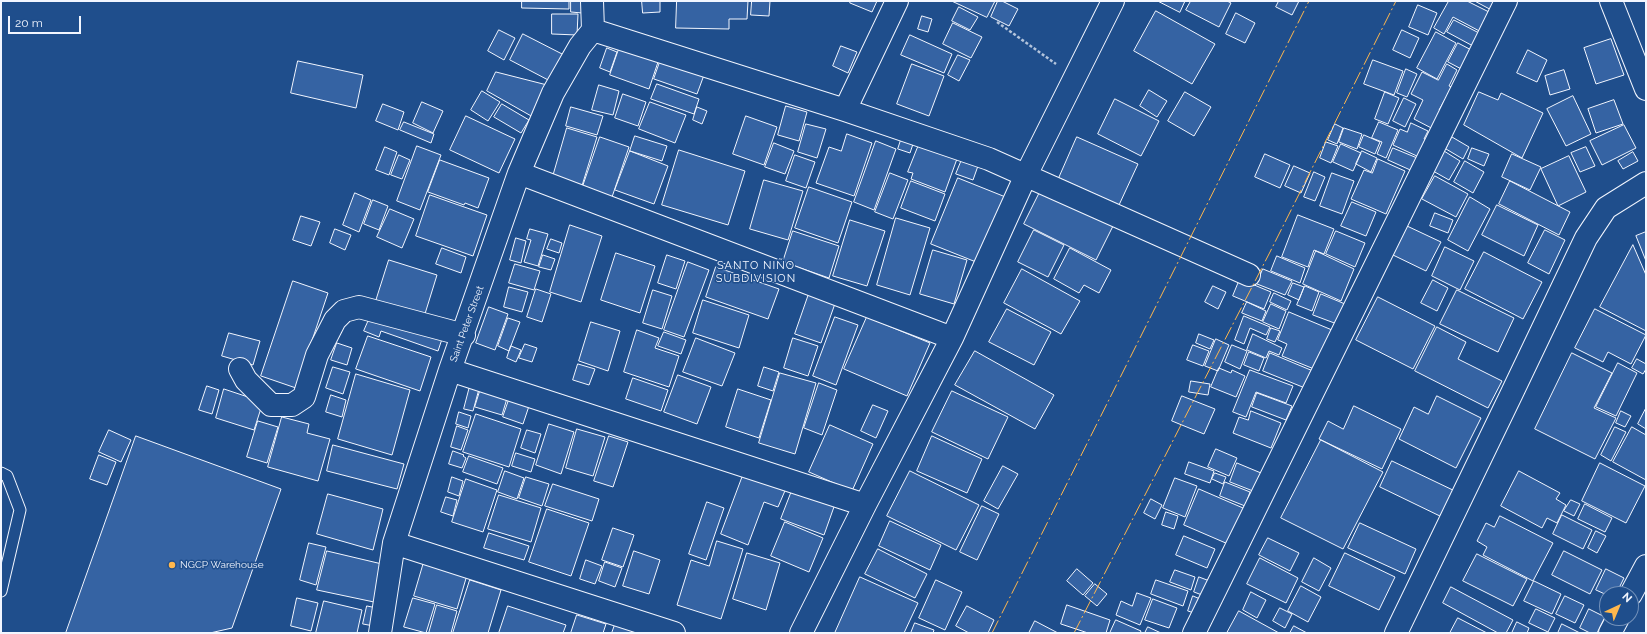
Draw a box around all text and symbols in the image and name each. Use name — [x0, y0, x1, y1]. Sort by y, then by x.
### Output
scale bar — [10, 8, 83, 34]
text: 20 m — [15, 16, 43, 30]
district label: SANTO NIÑO SUBDIVISION — [716, 259, 796, 285]
street label: Saint Peter Street — [448, 284, 486, 364]
place label: NGCP Warehouse — [180, 559, 264, 571]
marker: NGCP Warehouse — [167, 560, 177, 570]
north arrow — [1599, 586, 1639, 626]
text: N — [1619, 590, 1635, 605]

